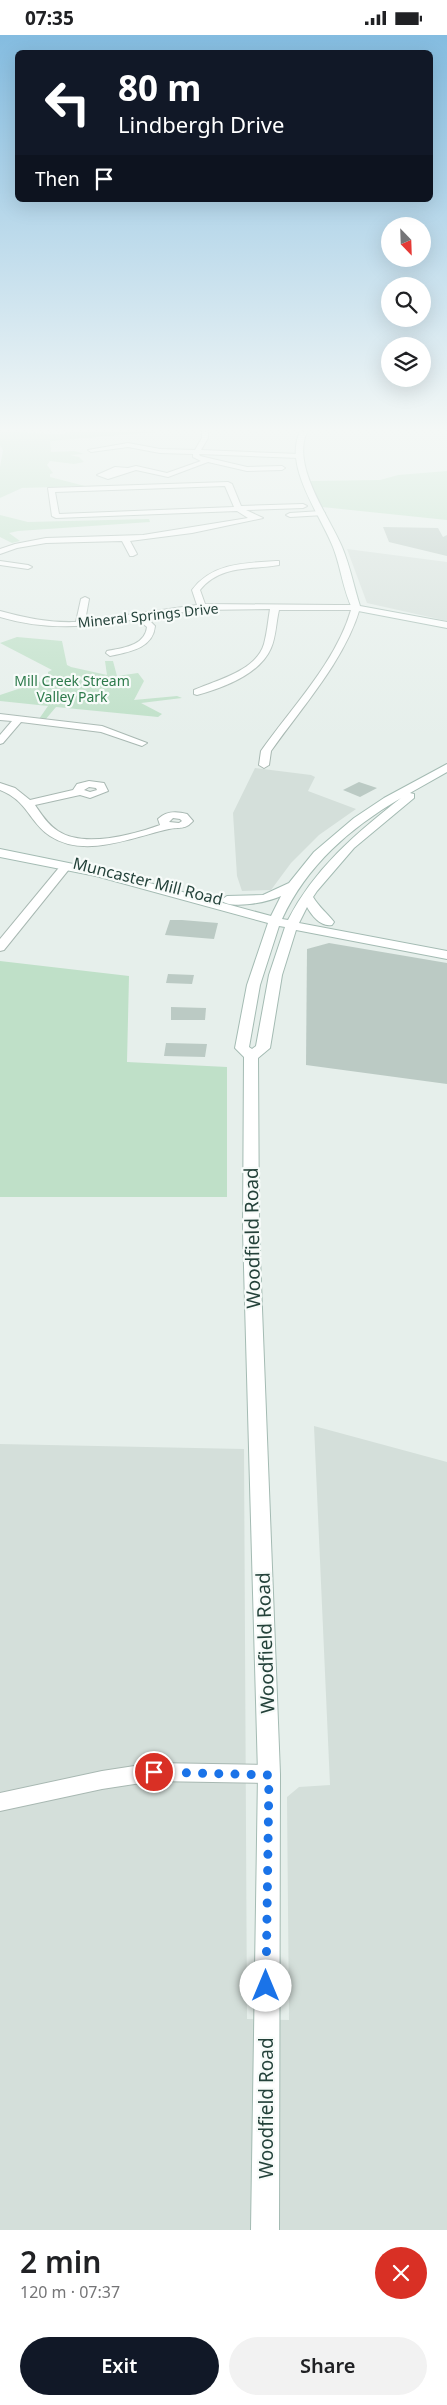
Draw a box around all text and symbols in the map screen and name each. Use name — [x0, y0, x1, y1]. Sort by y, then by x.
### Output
text: 07:35 — [25, 5, 74, 31]
text: 80 m — [118, 64, 201, 111]
icon: left — [35, 70, 100, 135]
text: Lindbergh Drive — [118, 109, 284, 139]
icon: arrive — [90, 165, 118, 193]
text: Then — [35, 166, 80, 192]
north arrow — [381, 217, 431, 267]
map controls — [381, 217, 431, 387]
button: search — [381, 277, 431, 327]
button: layers — [381, 337, 431, 387]
street label: Mineral Springs Drive — [77, 598, 219, 632]
park label: Mill Creek Stream Valley Park — [14, 671, 130, 706]
street label: Muncaster Mill Road — [71, 852, 225, 910]
street label: Woodfield Road — [238, 1167, 266, 1309]
street label: Woodfield Road — [250, 1572, 280, 1714]
pin — [133, 1751, 175, 1793]
icon: arrive — [140, 1758, 168, 1786]
position arrow — [239, 1959, 291, 2011]
street label: Woodfield Road — [253, 2037, 279, 2179]
text: 2 min — [20, 2241, 101, 2282]
button: close — [375, 2247, 427, 2299]
text: 120 m · 07:37 — [20, 2281, 120, 2303]
button: Exit — [20, 2337, 219, 2395]
button: Share — [229, 2337, 427, 2395]

